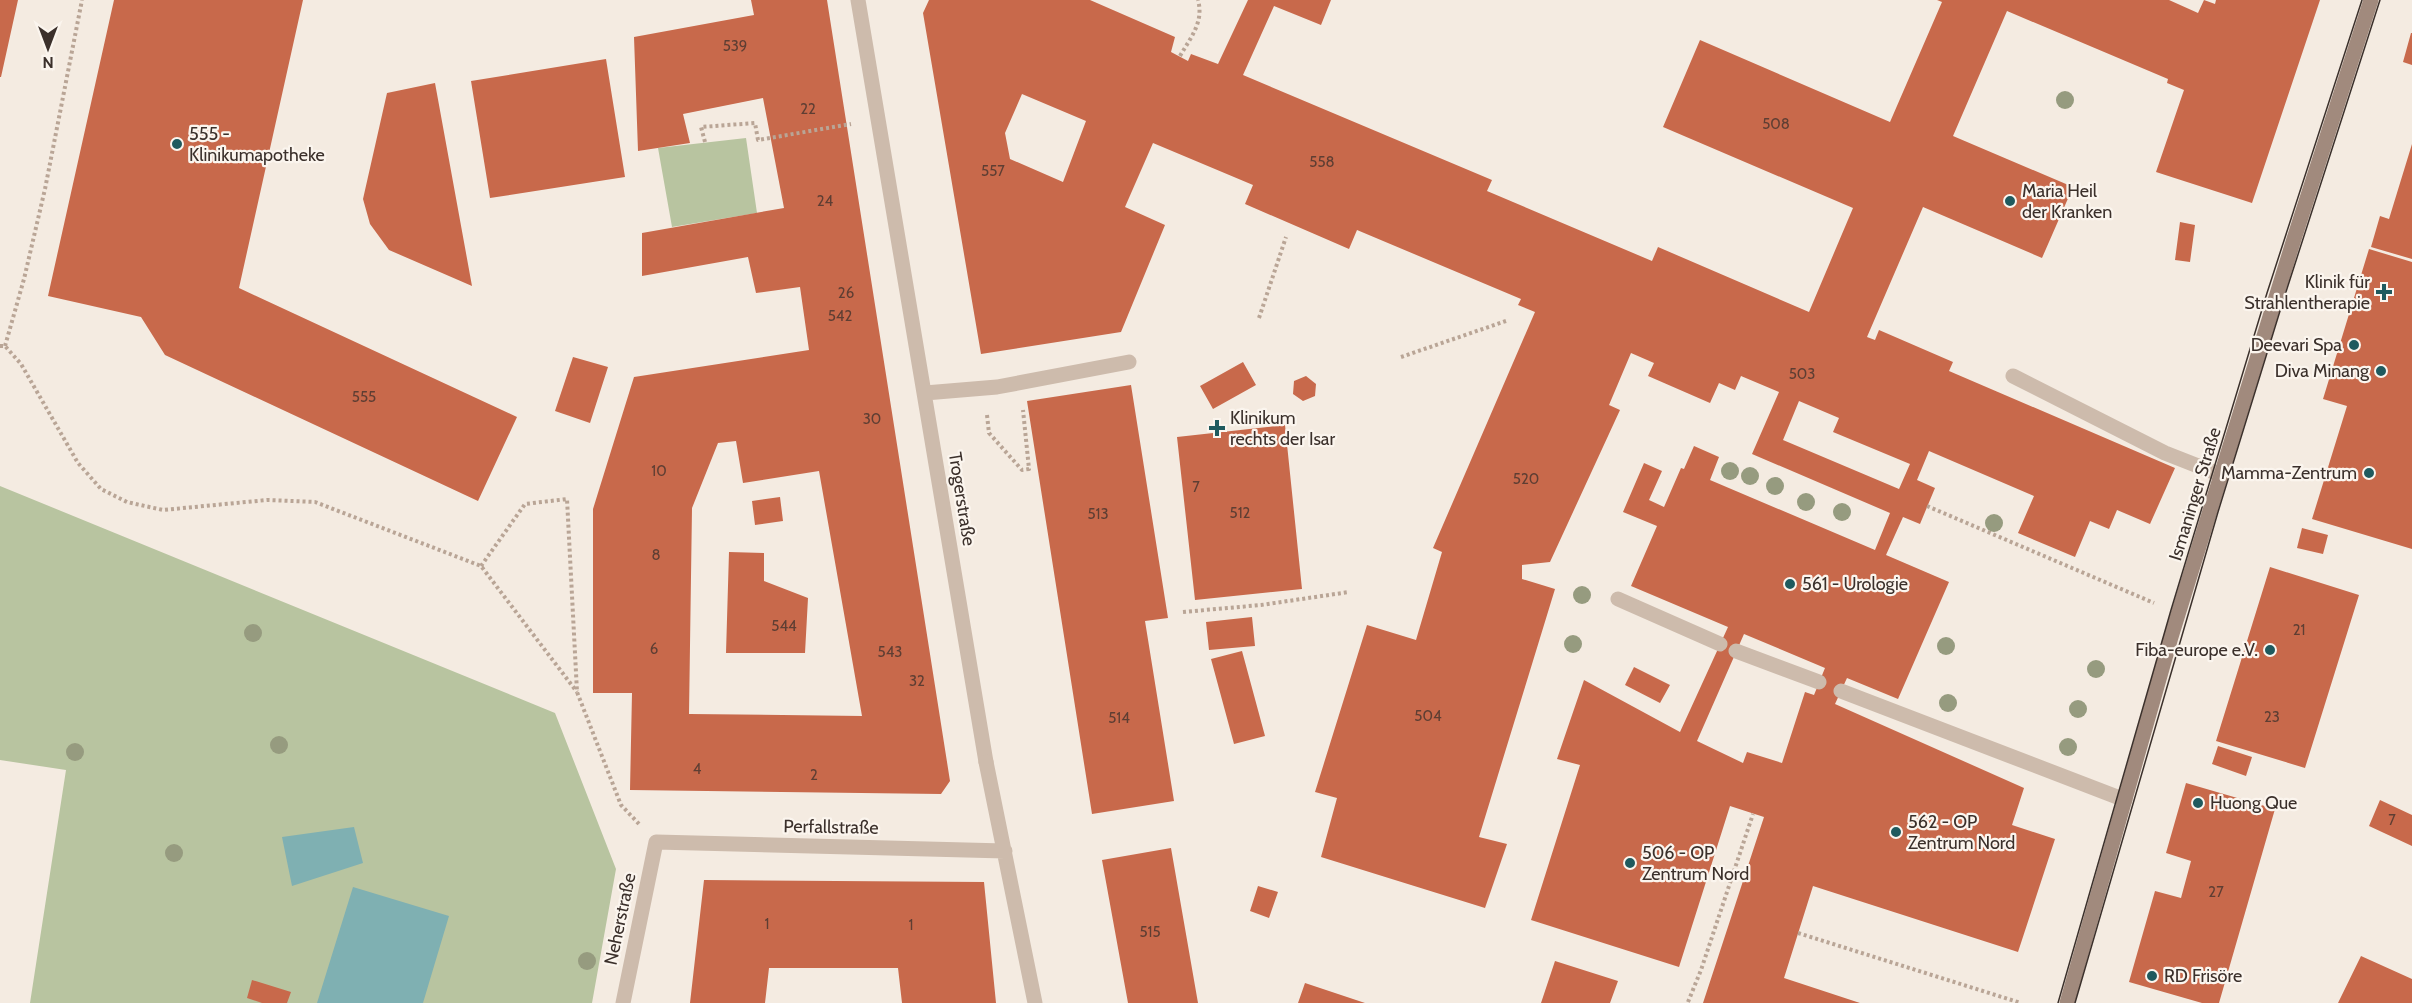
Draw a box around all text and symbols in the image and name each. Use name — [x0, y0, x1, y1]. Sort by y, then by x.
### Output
north arrow — [18, 18, 78, 78]
house number: 539 — [723, 37, 747, 55]
text: N — [42, 53, 54, 72]
house number: 22 — [800, 100, 816, 118]
house number: 508 — [1762, 115, 1790, 133]
place label: 555 - Klinikumapotheke — [189, 123, 325, 166]
marker: 555 - Klinikumapotheke — [170, 137, 184, 151]
house number: 558 — [1309, 153, 1335, 171]
house number: 557 — [981, 162, 1005, 180]
place label: Maria Heil der Kranken — [2022, 180, 2112, 223]
house number: 24 — [817, 192, 834, 210]
marker: Maria Heil der Kranken — [2003, 194, 2017, 208]
place label: Klinik für Strahlentherapie — [2244, 271, 2370, 314]
marker: Klinik für Strahlentherapie — [2375, 283, 2393, 301]
house number: 26 — [838, 284, 854, 302]
house number: 542 — [828, 307, 852, 325]
place label: Deevari Spa — [2251, 334, 2342, 356]
marker: Deevari Spa — [2347, 338, 2361, 352]
place label: Diva Minang — [2275, 360, 2370, 382]
marker: Diva Minang — [2374, 364, 2388, 378]
house number: 503 — [1789, 365, 1815, 383]
house number: 555 — [352, 388, 376, 406]
place label: Klinikum rechts der Isar — [1230, 407, 1335, 450]
house number: 30 — [863, 410, 881, 428]
marker: Klinikum rechts der Isar — [1208, 419, 1226, 437]
street label: Ismaninger Straße — [2164, 425, 2226, 563]
street label: Trogerstraße — [944, 451, 980, 547]
house number: 10 — [651, 462, 667, 480]
place label: Mamma-Zentrum — [2221, 462, 2357, 484]
marker: Mamma-Zentrum — [2362, 466, 2376, 480]
house number: 520 — [1513, 470, 1539, 488]
house number: 7 — [1192, 478, 1200, 496]
house number: 512 — [1230, 504, 1251, 522]
house number: 513 — [1087, 505, 1109, 523]
house number: 8 — [651, 546, 661, 564]
place label: 561 - Urologie — [1802, 573, 1908, 595]
marker: 561 - Urologie — [1783, 577, 1797, 591]
house number: 544 — [771, 617, 797, 635]
house number: 21 — [2293, 621, 2305, 639]
place label: Fiba-europe e.V. — [2135, 639, 2258, 661]
house number: 6 — [650, 640, 658, 658]
house number: 543 — [878, 643, 902, 661]
marker: Fiba-europe e.V. — [2263, 643, 2277, 657]
house number: 32 — [909, 672, 925, 690]
house number: 504 — [1414, 707, 1442, 725]
house number: 23 — [2264, 708, 2280, 726]
house number: 514 — [1108, 709, 1130, 727]
house number: 4 — [693, 760, 702, 778]
house number: 2 — [810, 766, 818, 784]
place label: Huong Que — [2210, 792, 2297, 814]
marker: Huong Que — [2191, 796, 2205, 810]
place label: 562 - OP Zentrum Nord — [1908, 811, 2015, 854]
house number: 7 — [2388, 811, 2396, 829]
street label: Perfallstraße — [783, 815, 879, 839]
marker: 562 - OP Zentrum Nord — [1889, 825, 1903, 839]
place label: 506 - OP Zentrum Nord — [1642, 842, 1749, 885]
marker: 506 - OP Zentrum Nord — [1623, 856, 1637, 870]
street label: Neherstraße — [600, 871, 640, 967]
house number: 27 — [2208, 883, 2224, 901]
house number: 1 — [765, 915, 769, 933]
house number: 1 — [909, 916, 913, 934]
house number: 515 — [1139, 923, 1161, 941]
place label: RD Frisöre — [2164, 965, 2242, 987]
marker: RD Frisöre — [2145, 969, 2159, 983]

